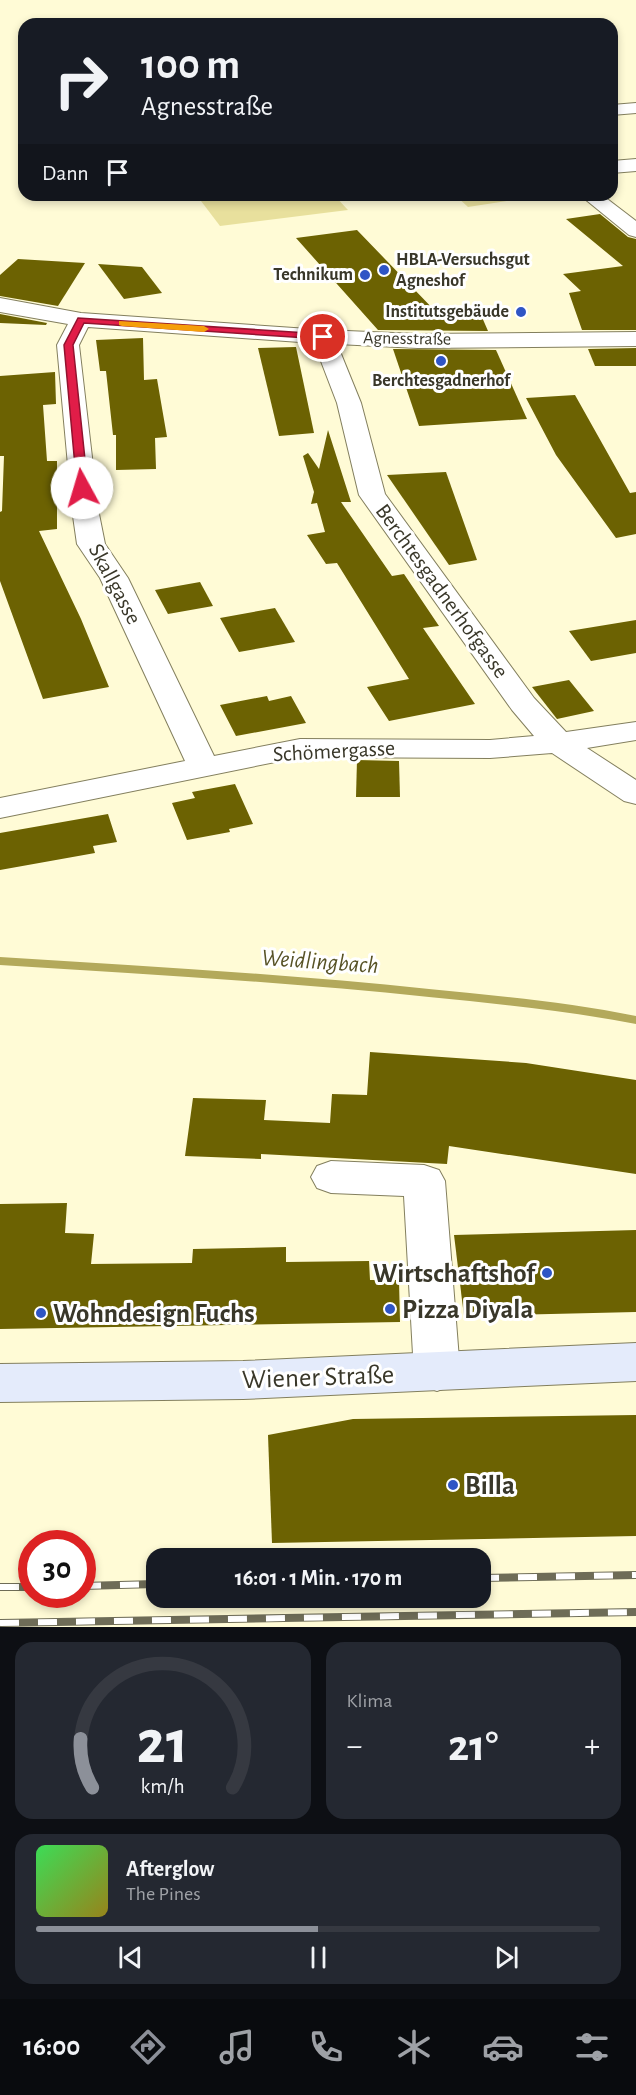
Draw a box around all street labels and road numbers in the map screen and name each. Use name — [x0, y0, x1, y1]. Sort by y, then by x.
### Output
street label: Agnesstraße — [363, 329, 451, 349]
street label: Berchtesgadnerhofgasse — [372, 500, 512, 682]
street label: Skallgasse — [85, 540, 145, 628]
street label: Schömergasse — [272, 737, 396, 765]
street label: Wiener Straße — [241, 1361, 395, 1393]

